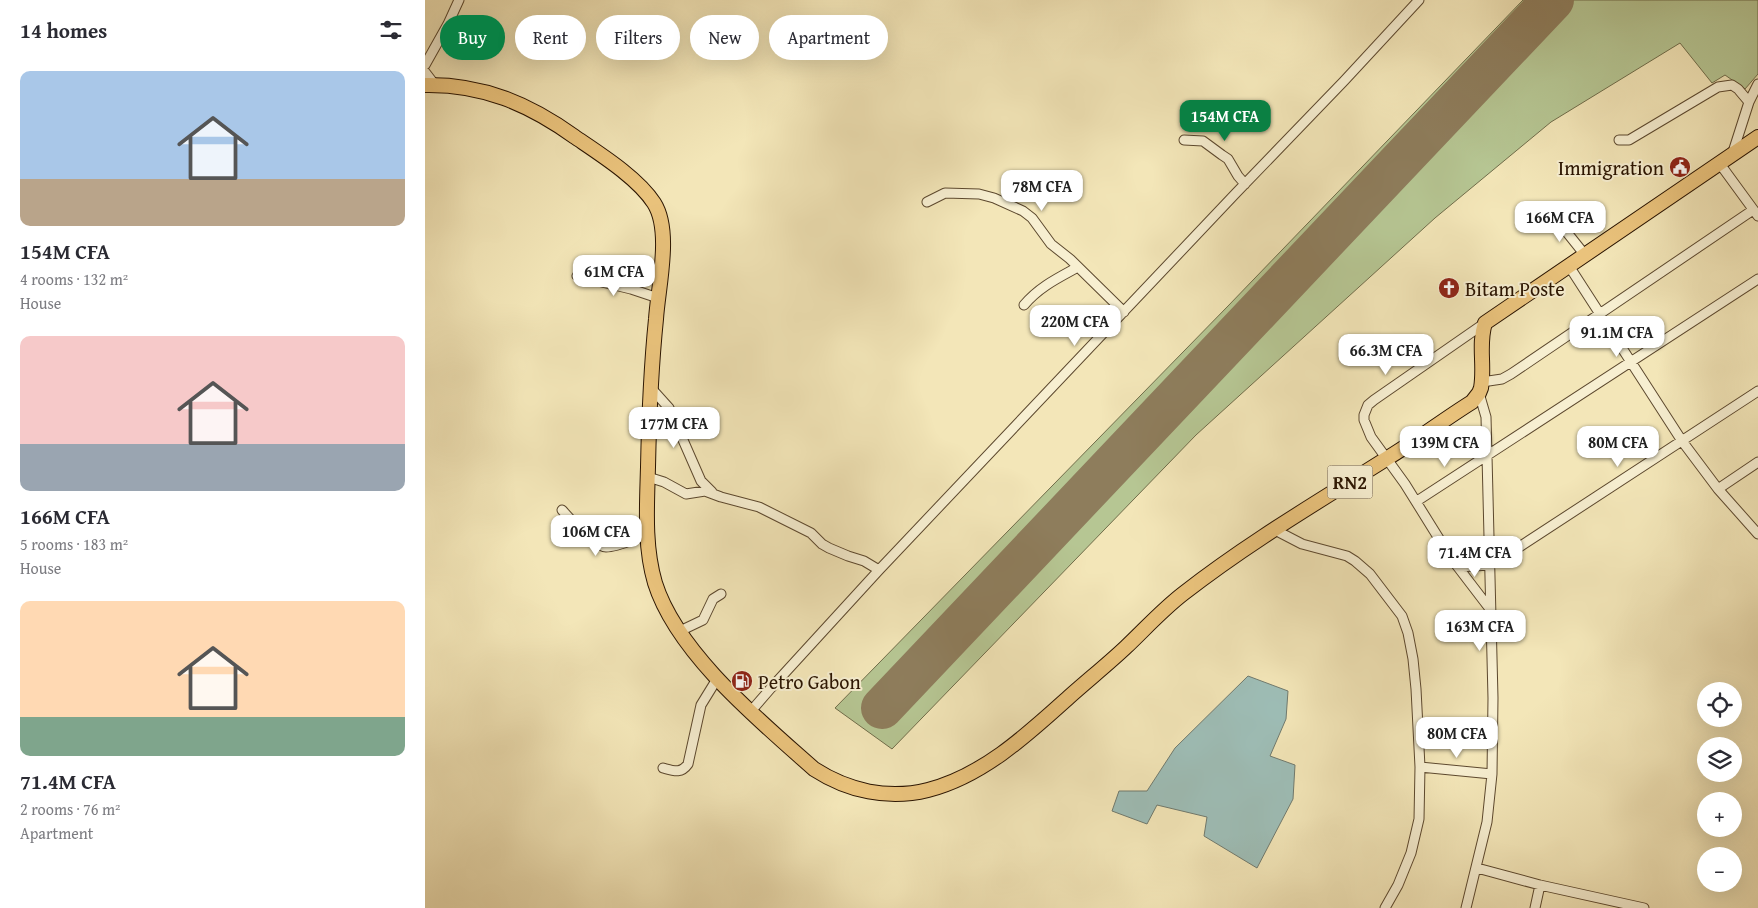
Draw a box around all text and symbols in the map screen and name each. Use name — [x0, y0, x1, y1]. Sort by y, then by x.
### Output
text: 14 homes — [20, 15, 107, 46]
chip: Buy — [440, 15, 505, 60]
chip: Rent — [515, 15, 586, 60]
chip: Filters — [596, 15, 680, 60]
chip: New — [690, 15, 759, 60]
chip: Apartment — [769, 15, 888, 60]
icon: filters — [377, 16, 405, 44]
pin: 154M CFA — [1173, 100, 1277, 142]
icon: home — [168, 103, 258, 193]
text: 154M CFA — [1191, 104, 1259, 128]
place label: Immigration — [1558, 153, 1664, 182]
public building icon: Immigration — [1668, 155, 1692, 179]
pin: 78M CFA — [996, 170, 1088, 212]
text: 78M CFA — [1012, 174, 1072, 198]
pin: 166M CFA — [1508, 200, 1612, 243]
text: 166M CFA — [1526, 205, 1594, 229]
text: 154M CFA — [20, 236, 110, 267]
pin: 61M CFA — [568, 254, 660, 297]
text: 61M CFA — [584, 259, 644, 283]
text: 4 rooms · 132 m² — [20, 267, 128, 291]
place label: Bitam Poste — [1465, 274, 1565, 303]
church icon: Bitam Poste — [1437, 276, 1461, 300]
text: House — [20, 291, 61, 315]
pin: 220M CFA — [1023, 304, 1127, 347]
text: 220M CFA — [1041, 309, 1109, 333]
pin: 91.1M CFA — [1560, 316, 1674, 358]
text: 91.1M CFA — [1580, 320, 1654, 344]
pin: 66.3M CFA — [1329, 334, 1443, 376]
text: 66.3M CFA — [1349, 338, 1423, 362]
icon: home — [168, 368, 258, 458]
pin: 177M CFA — [622, 406, 726, 449]
text: 177M CFA — [640, 411, 708, 435]
pin: 139M CFA — [1393, 426, 1497, 468]
pin: 80M CFA — [1572, 426, 1664, 468]
text: 139M CFA — [1411, 430, 1479, 454]
text: 80M CFA — [1588, 430, 1648, 454]
road number: RN2 — [1327, 466, 1373, 498]
text: 166M CFA — [20, 501, 110, 532]
pin: 106M CFA — [544, 514, 648, 557]
text: 106M CFA — [562, 519, 630, 543]
text: 5 rooms · 183 m² — [20, 532, 128, 556]
pin: 71.4M CFA — [1418, 536, 1532, 578]
text: 71.4M CFA — [1438, 540, 1512, 564]
text: House — [20, 556, 61, 580]
pin: 163M CFA — [1428, 610, 1532, 652]
text: 163M CFA — [1446, 614, 1514, 638]
icon: home — [168, 633, 258, 723]
place label: Petro Gabon — [758, 667, 861, 696]
fuel station icon: Petro Gabon — [730, 669, 754, 693]
map controls — [1697, 682, 1742, 892]
button: locate — [1697, 682, 1742, 727]
pin: 80M CFA — [1411, 716, 1503, 759]
text: 80M CFA — [1427, 721, 1487, 745]
button: layers — [1697, 737, 1742, 782]
text: 71.4M CFA — [20, 766, 116, 797]
button: + — [1697, 792, 1742, 837]
text: 2 rooms · 76 m² — [20, 797, 120, 821]
text: Apartment — [20, 821, 93, 845]
button: − — [1697, 847, 1742, 892]

